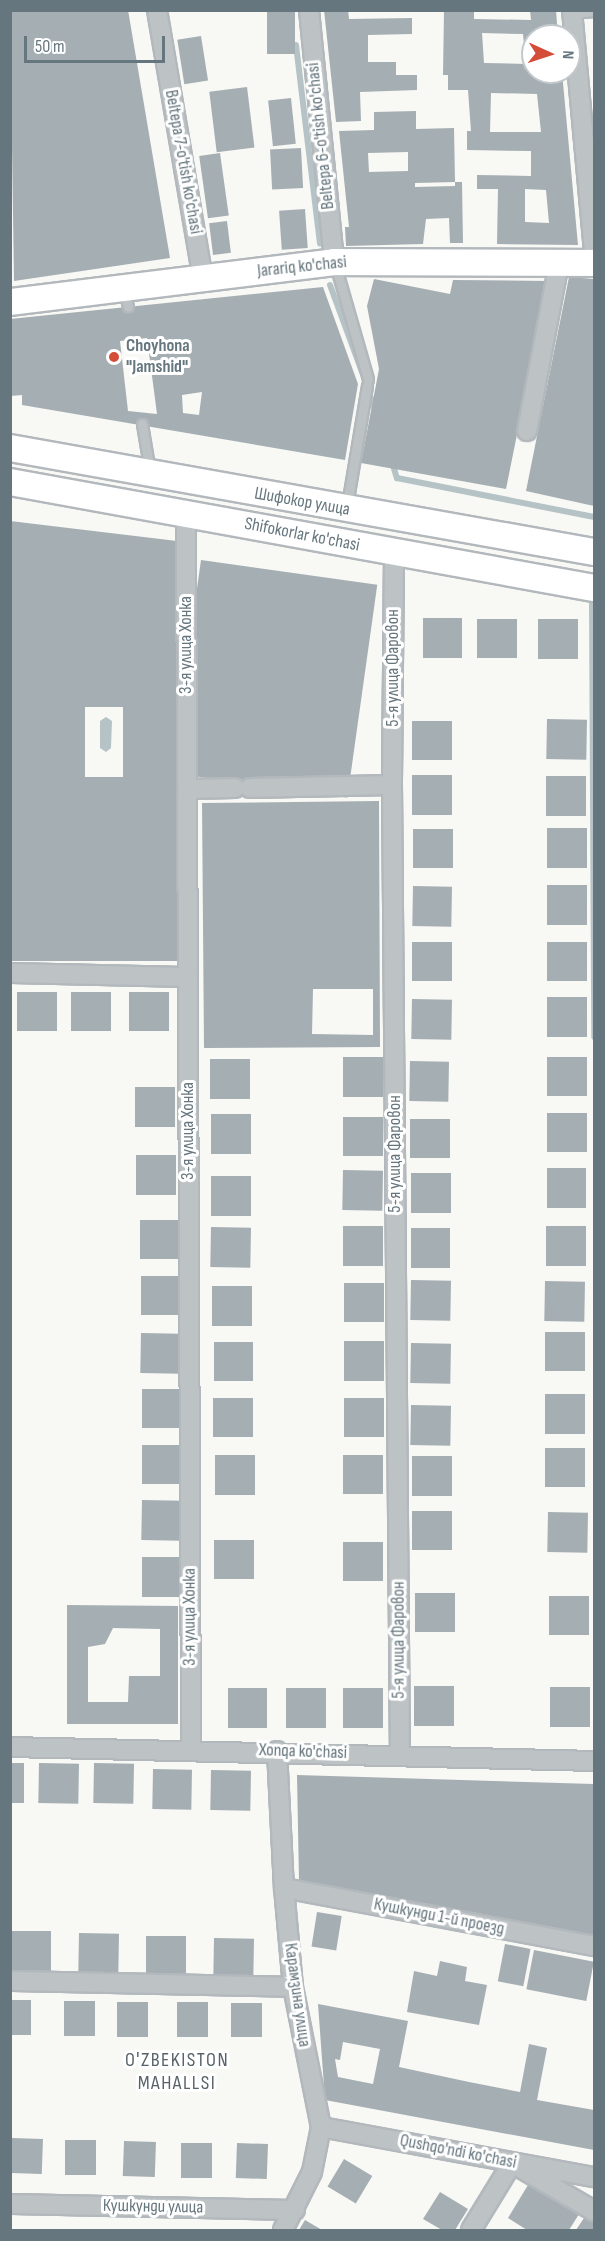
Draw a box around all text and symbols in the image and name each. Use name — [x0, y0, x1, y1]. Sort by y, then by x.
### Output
scale bar — [27, 24, 168, 62]
north arrow — [521, 24, 581, 84]
text: 50 m — [35, 36, 65, 57]
text: N — [558, 50, 577, 60]
street label: Beltepa 6-o'tish ko'chasi — [303, 61, 339, 211]
street label: Beltepa 7-o'tish ko'chasi — [160, 88, 206, 236]
street label: Jarariq ko'chasi — [256, 252, 348, 282]
place label: Choyhona "Jamshid" — [126, 336, 190, 378]
marker: Choyhona "Jamshid" — [107, 350, 121, 364]
street label: Шифокор улица — [253, 483, 351, 521]
street label: Shifokorlar ko'chasi — [242, 513, 362, 557]
street label: 3-я улица Хонка — [175, 596, 197, 694]
street label: 5-я улица Фаровон — [382, 609, 404, 727]
street label: 3-я улица Хонка — [177, 1082, 199, 1180]
street label: 5-я улица Фаровон — [384, 1095, 406, 1213]
street label: 3-я улица Хонка — [179, 1568, 201, 1666]
street label: 5-я улица Фаровон — [388, 1581, 410, 1699]
street label: Xonqa ko'chasi — [259, 1740, 347, 1764]
street label: Кушкунди 1-й проезд — [372, 1894, 506, 1940]
street label: Карамзина улица — [279, 1942, 315, 2048]
district label: O'ZBEKISTON MAHALLSI — [125, 2048, 229, 2095]
street label: Qushqo'ndi ko'chasi — [398, 2130, 518, 2174]
street label: Кушкунди улица — [103, 2195, 203, 2219]

